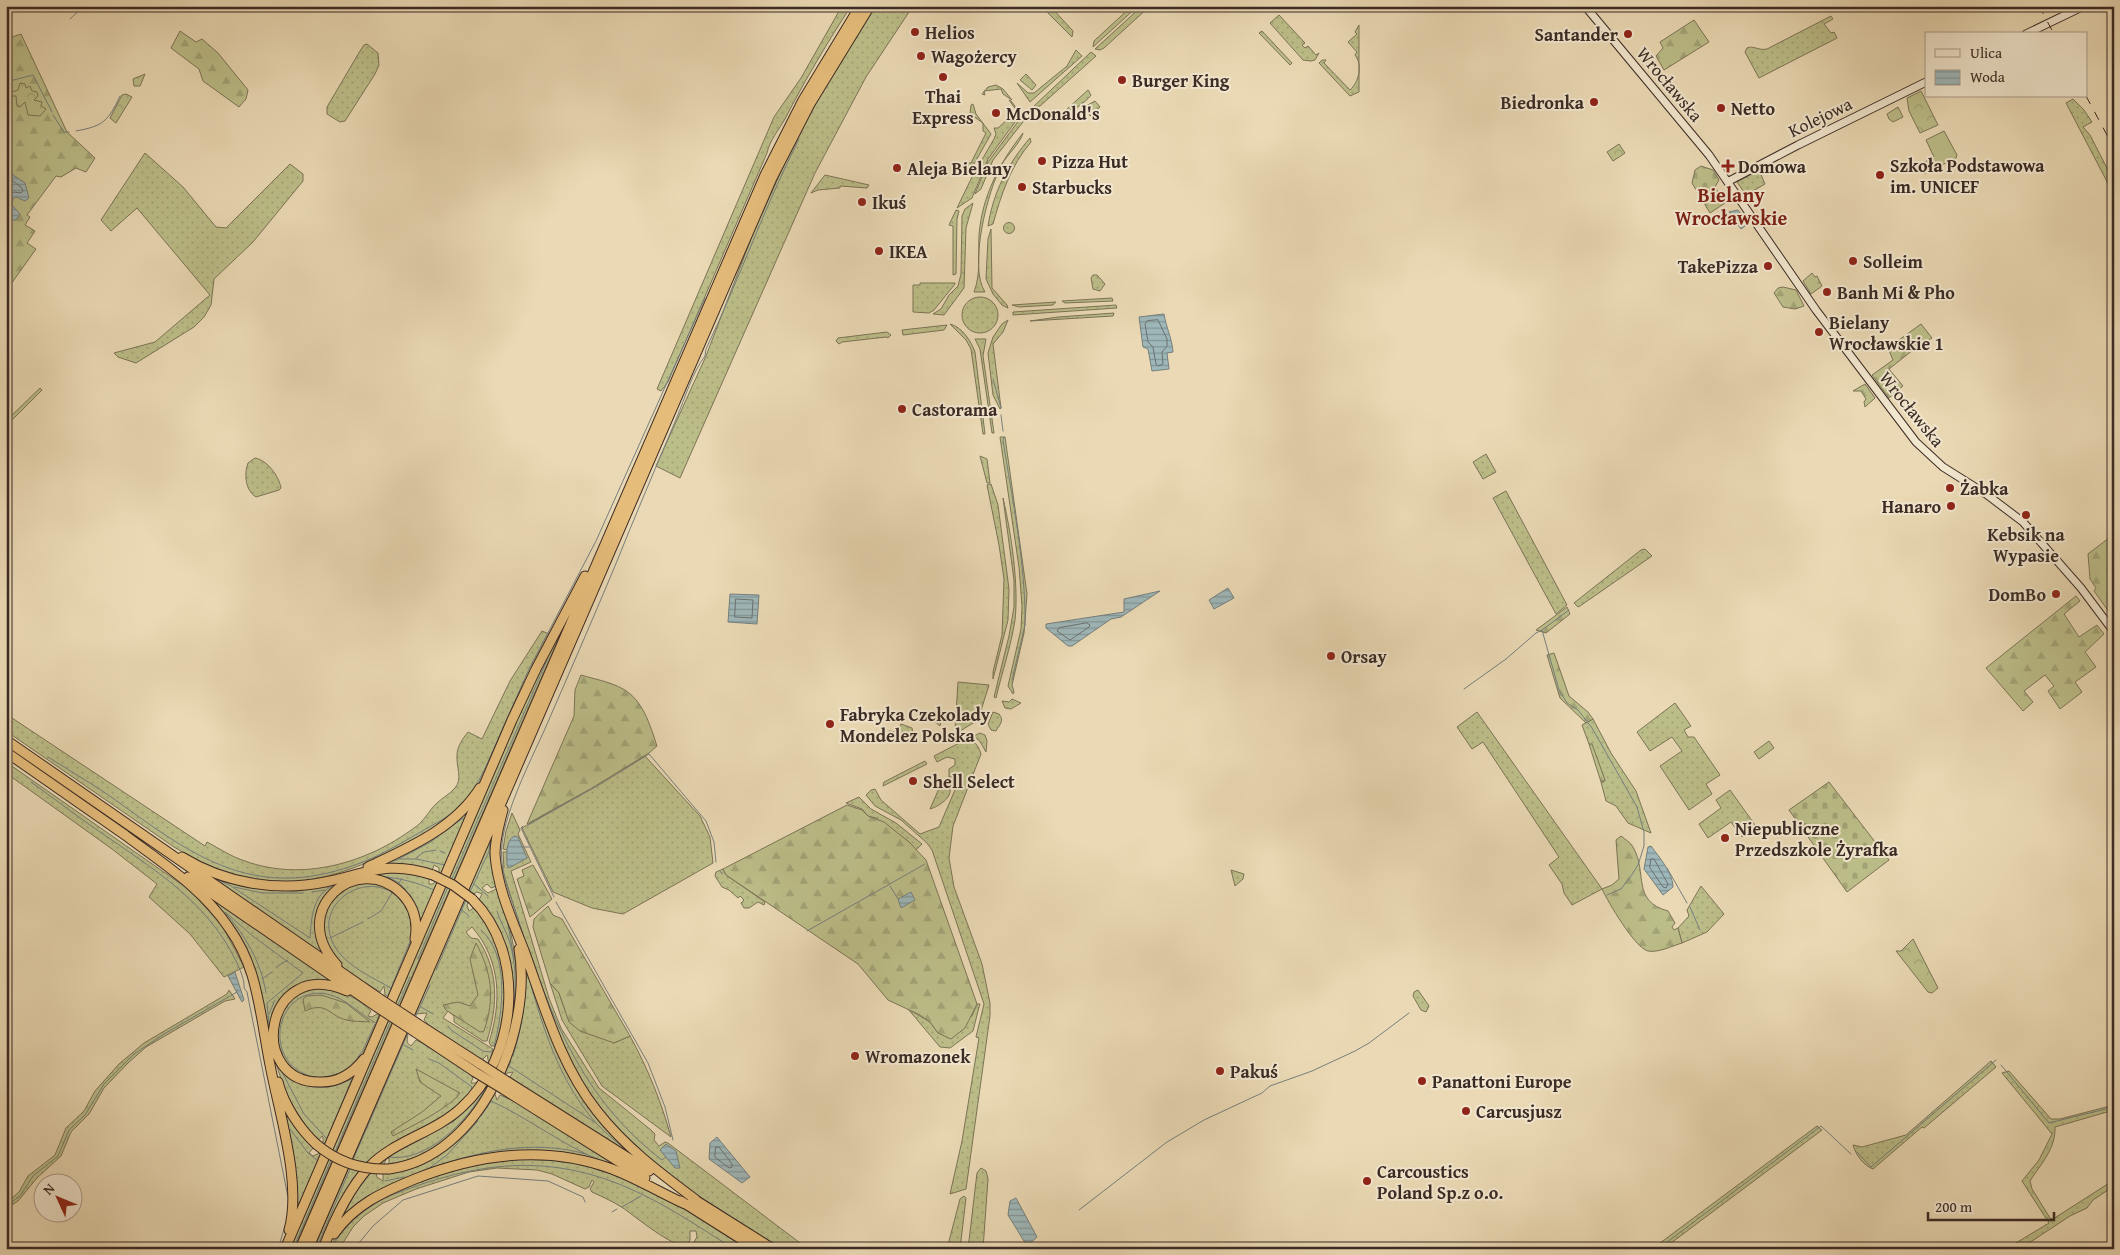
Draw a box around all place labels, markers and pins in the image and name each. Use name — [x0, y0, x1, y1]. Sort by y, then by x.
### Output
place label: Helios — [925, 19, 975, 46]
place label: Santander — [1535, 21, 1619, 48]
marker: Helios — [909, 26, 921, 38]
marker: Santander — [1622, 28, 1634, 40]
place label: Wagożercy — [931, 43, 1018, 70]
marker: Wagożercy — [915, 50, 927, 62]
place label: Burger King — [1132, 67, 1230, 94]
marker: Thai Express — [937, 71, 949, 83]
marker: Burger King — [1116, 74, 1128, 86]
place label: Thai Express — [912, 83, 974, 131]
place label: Biedronka — [1500, 89, 1585, 116]
place label: Netto — [1731, 95, 1775, 122]
marker: Biedronka — [1588, 96, 1600, 108]
place label: McDonald's — [1006, 100, 1100, 127]
marker: Netto — [1715, 102, 1727, 114]
marker: McDonald's — [990, 107, 1002, 119]
place label: Pizza Hut — [1052, 148, 1128, 175]
place label: Szkoła Podstawowa im. UNICEF — [1890, 152, 2045, 200]
place label: Domowa — [1738, 153, 1807, 180]
place label: Aleja Bielany — [907, 155, 1012, 182]
marker: Pizza Hut — [1036, 155, 1048, 167]
marker: Domowa — [1722, 160, 1734, 172]
marker: Aleja Bielany — [891, 162, 903, 174]
marker: Szkoła Podstawowa im. UNICEF — [1874, 169, 1886, 181]
place label: Starbucks — [1032, 174, 1112, 201]
marker: Starbucks — [1016, 181, 1028, 193]
place label: Ikuś — [872, 189, 907, 216]
marker: Ikuś — [856, 196, 868, 208]
place label: IKEA — [889, 238, 928, 265]
marker: IKEA — [873, 245, 885, 257]
place label: Solleim — [1863, 248, 1924, 275]
place label: TakePizza — [1678, 253, 1759, 280]
marker: Solleim — [1847, 255, 1859, 267]
marker: TakePizza — [1762, 260, 1774, 272]
place label: Banh Mi & Pho — [1837, 279, 1955, 306]
marker: Banh Mi & Pho — [1821, 286, 1833, 298]
place label: Bielany Wrocławskie 1 — [1829, 309, 1944, 357]
marker: Bielany Wrocławskie 1 — [1813, 326, 1825, 338]
place label: Castorama — [912, 396, 998, 423]
marker: Castorama — [896, 403, 908, 415]
place label: Żabka — [1960, 475, 2009, 502]
marker: Żabka — [1944, 482, 1956, 494]
place label: Hanaro — [1882, 493, 1941, 520]
marker: Hanaro — [1945, 500, 1957, 512]
marker: Kebsik na Wypasie — [2020, 509, 2032, 521]
place label: Kebsik na Wypasie — [1987, 521, 2065, 569]
place label: DomBo — [1989, 581, 2046, 608]
marker: DomBo — [2050, 588, 2062, 600]
place label: Orsay — [1341, 643, 1388, 670]
marker: Orsay — [1325, 650, 1337, 662]
place label: Fabryka Czekolady Mondelez Polska — [840, 701, 991, 749]
marker: Fabryka Czekolady Mondelez Polska — [824, 718, 836, 730]
place label: Shell Select — [923, 768, 1015, 795]
marker: Shell Select — [907, 775, 919, 787]
place label: Niepubliczne Przedszkole Żyrafka — [1735, 815, 1899, 863]
marker: Niepubliczne Przedszkole Żyrafka — [1719, 832, 1731, 844]
place label: Wromazonek — [865, 1043, 971, 1070]
marker: Wromazonek — [849, 1050, 861, 1062]
place label: Pakuś — [1230, 1058, 1278, 1085]
marker: Pakuś — [1214, 1065, 1226, 1077]
place label: Panattoni Europe — [1432, 1068, 1572, 1095]
marker: Panattoni Europe — [1416, 1075, 1428, 1087]
place label: Carcusjusz — [1476, 1098, 1562, 1125]
marker: Carcusjusz — [1460, 1105, 1472, 1117]
place label: Carcoustics Poland Sp.z o.o. — [1377, 1158, 1503, 1206]
marker: Carcoustics Poland Sp.z o.o. — [1361, 1175, 1373, 1187]

